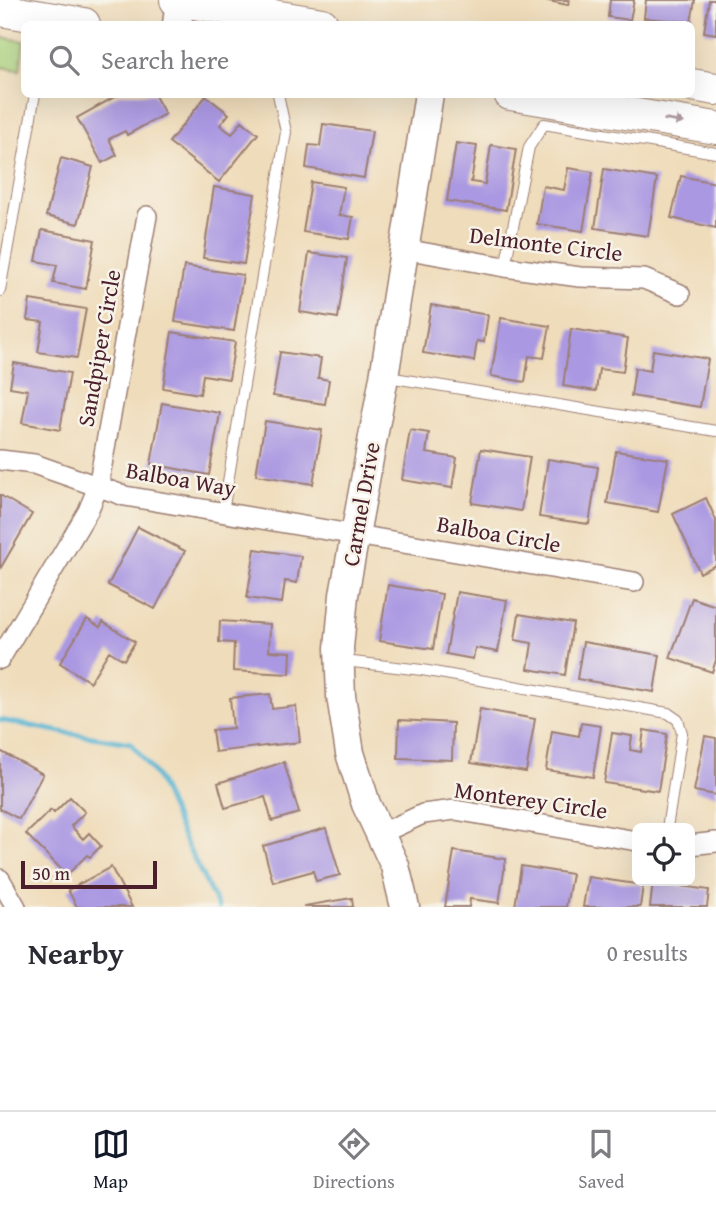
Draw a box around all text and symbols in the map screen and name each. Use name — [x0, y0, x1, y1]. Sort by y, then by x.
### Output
search box — [21, 21, 695, 98]
text: Search here — [101, 40, 229, 79]
icon: search — [45, 41, 83, 79]
one-way arrow — [663, 116, 685, 127]
street label: Delmonte Circle — [468, 218, 624, 269]
street label: Sandpiper Circle — [68, 267, 129, 429]
street label: Carmel Drive — [333, 439, 388, 569]
street label: Balboa Way — [124, 453, 239, 504]
street label: Balboa Circle — [435, 506, 564, 561]
street label: Monterey Circle — [452, 772, 610, 827]
map controls — [632, 823, 695, 886]
button: locate — [632, 823, 695, 886]
scale bar — [21, 858, 158, 890]
text: 50 m — [32, 859, 70, 887]
text: Nearby — [28, 931, 124, 975]
text: 0 results — [607, 936, 688, 969]
tab: Map — [92, 1125, 130, 1195]
tab: Directions — [313, 1125, 395, 1195]
tab: Saved — [578, 1125, 624, 1195]

